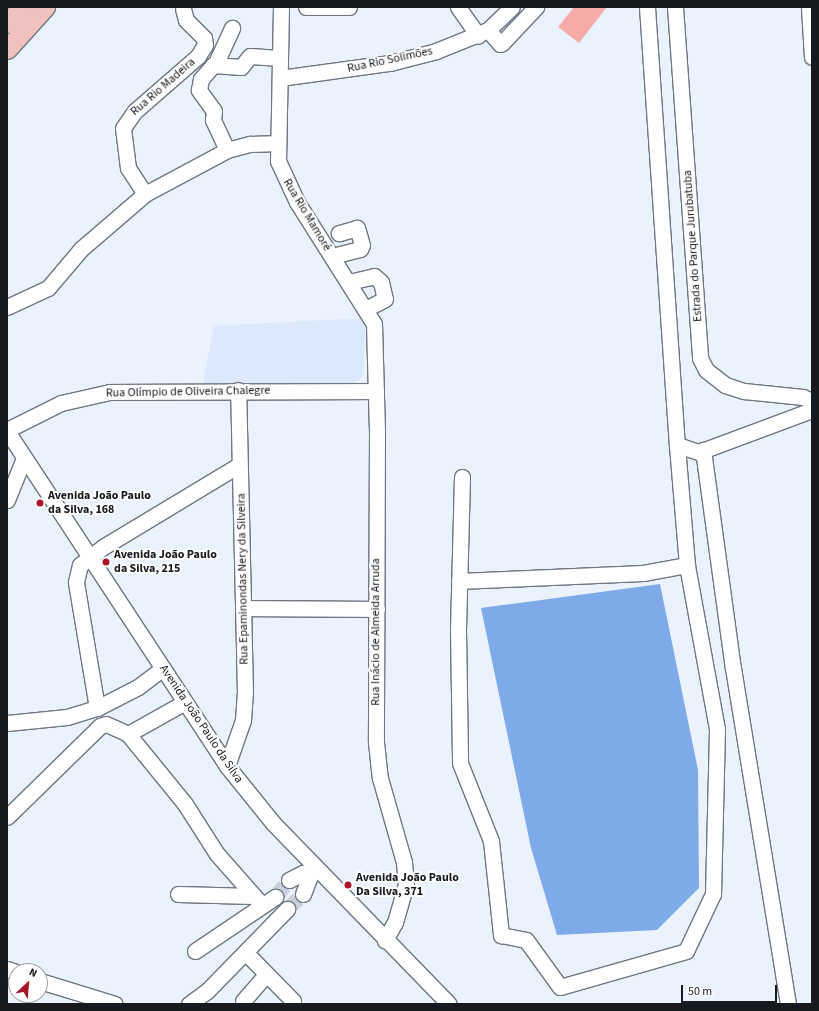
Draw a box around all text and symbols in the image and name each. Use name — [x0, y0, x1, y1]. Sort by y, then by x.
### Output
street label: Rua Rio Solimões — [346, 44, 434, 76]
street label: Rua Rio Madeira — [128, 55, 198, 119]
street label: Estrada do Parque Jurubatuba — [681, 170, 705, 322]
street label: Rua Rio Mamoré — [280, 176, 334, 254]
street label: Rua Olímpio de Oliveira Chalegre — [106, 383, 270, 401]
place label: Avenida João Paulo da Silva, 168 — [48, 489, 151, 517]
street label: Rua Epaminondas Nery da Silveira — [234, 493, 252, 665]
marker: Avenida João Paulo da Silva, 168 — [35, 498, 45, 508]
place label: Avenida João Paulo da Silva, 215 — [114, 548, 217, 576]
marker: Avenida João Paulo da Silva, 215 — [101, 557, 111, 567]
street label: Rua Inácio de Almeida Arruda — [369, 558, 383, 706]
street label: Avenida João Paulo da Silva — [156, 662, 246, 786]
place label: Avenida João Paulo Da Silva, 371 — [356, 871, 459, 899]
marker: Avenida João Paulo Da Silva, 371 — [343, 880, 353, 890]
north arrow — [8, 963, 48, 1003]
text: N — [26, 964, 40, 981]
scale bar — [683, 977, 779, 1003]
text: 50 m — [688, 983, 712, 1000]

